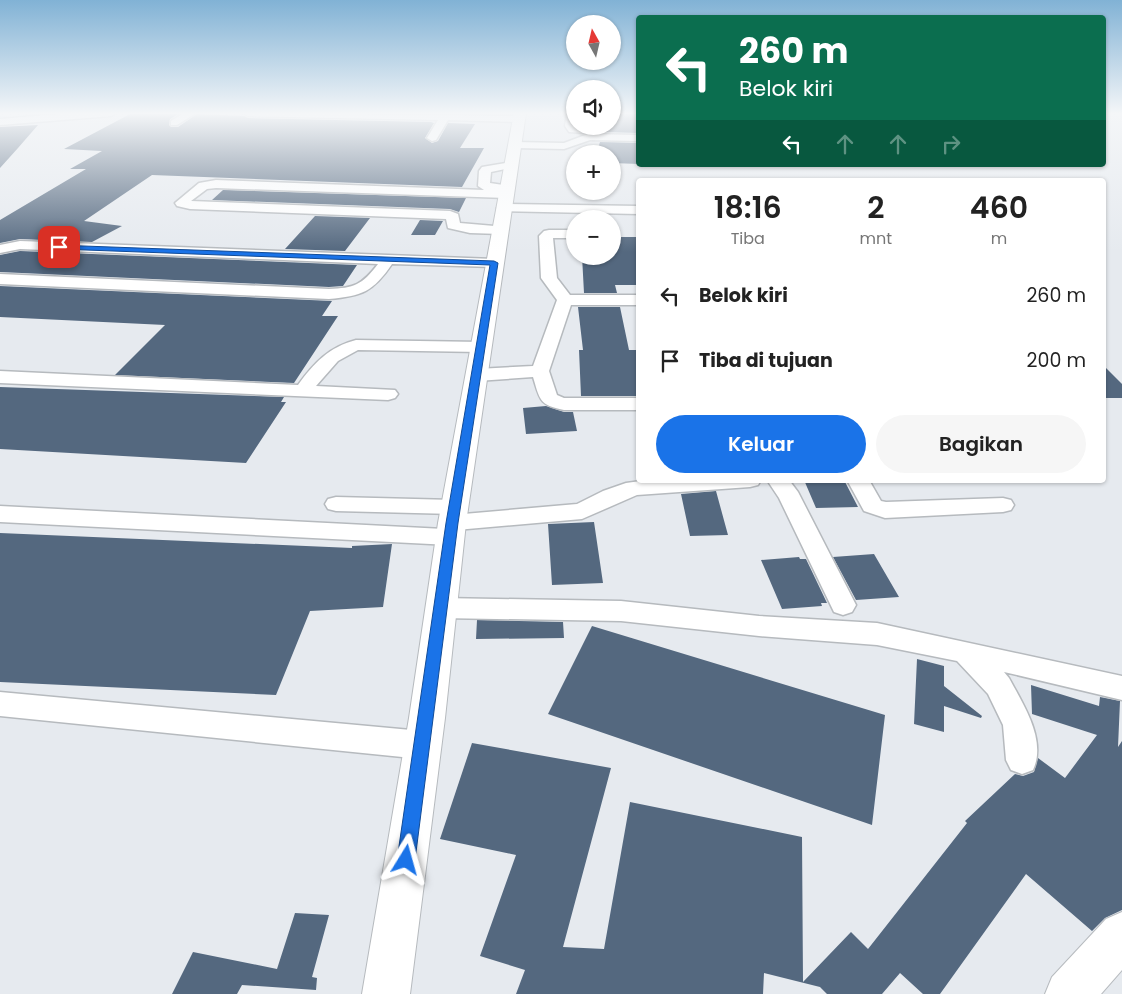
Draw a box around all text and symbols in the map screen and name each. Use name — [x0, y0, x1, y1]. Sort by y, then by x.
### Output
north arrow — [566, 15, 621, 70]
map controls — [566, 15, 621, 265]
text: 260 m — [739, 26, 849, 75]
icon: left — [656, 35, 721, 100]
text: Belok kiri — [739, 73, 833, 104]
button: sound — [566, 80, 621, 135]
icon: left — [778, 130, 806, 158]
icon: ahead — [831, 130, 859, 158]
icon: ahead — [884, 130, 912, 158]
icon: right — [937, 130, 965, 158]
button: + — [566, 145, 621, 200]
text: 18:16 — [714, 186, 782, 229]
text: 2 — [867, 186, 884, 229]
text: 460 — [970, 186, 1028, 229]
button: − — [566, 210, 621, 265]
pin — [38, 226, 80, 268]
text: Tiba — [731, 227, 765, 250]
text: mnt — [860, 227, 892, 250]
text: m — [991, 227, 1007, 250]
icon: arrive — [45, 233, 73, 261]
icon: left — [656, 282, 684, 310]
text: Belok kiri — [699, 282, 788, 309]
text: 260 m — [1026, 282, 1086, 309]
icon: arrive — [656, 347, 684, 375]
text: Tiba di tujuan — [699, 347, 833, 374]
text: 200 m — [1027, 347, 1086, 374]
button: Keluar — [656, 415, 866, 473]
button: Bagikan — [876, 415, 1086, 473]
position arrow — [379, 833, 431, 885]

